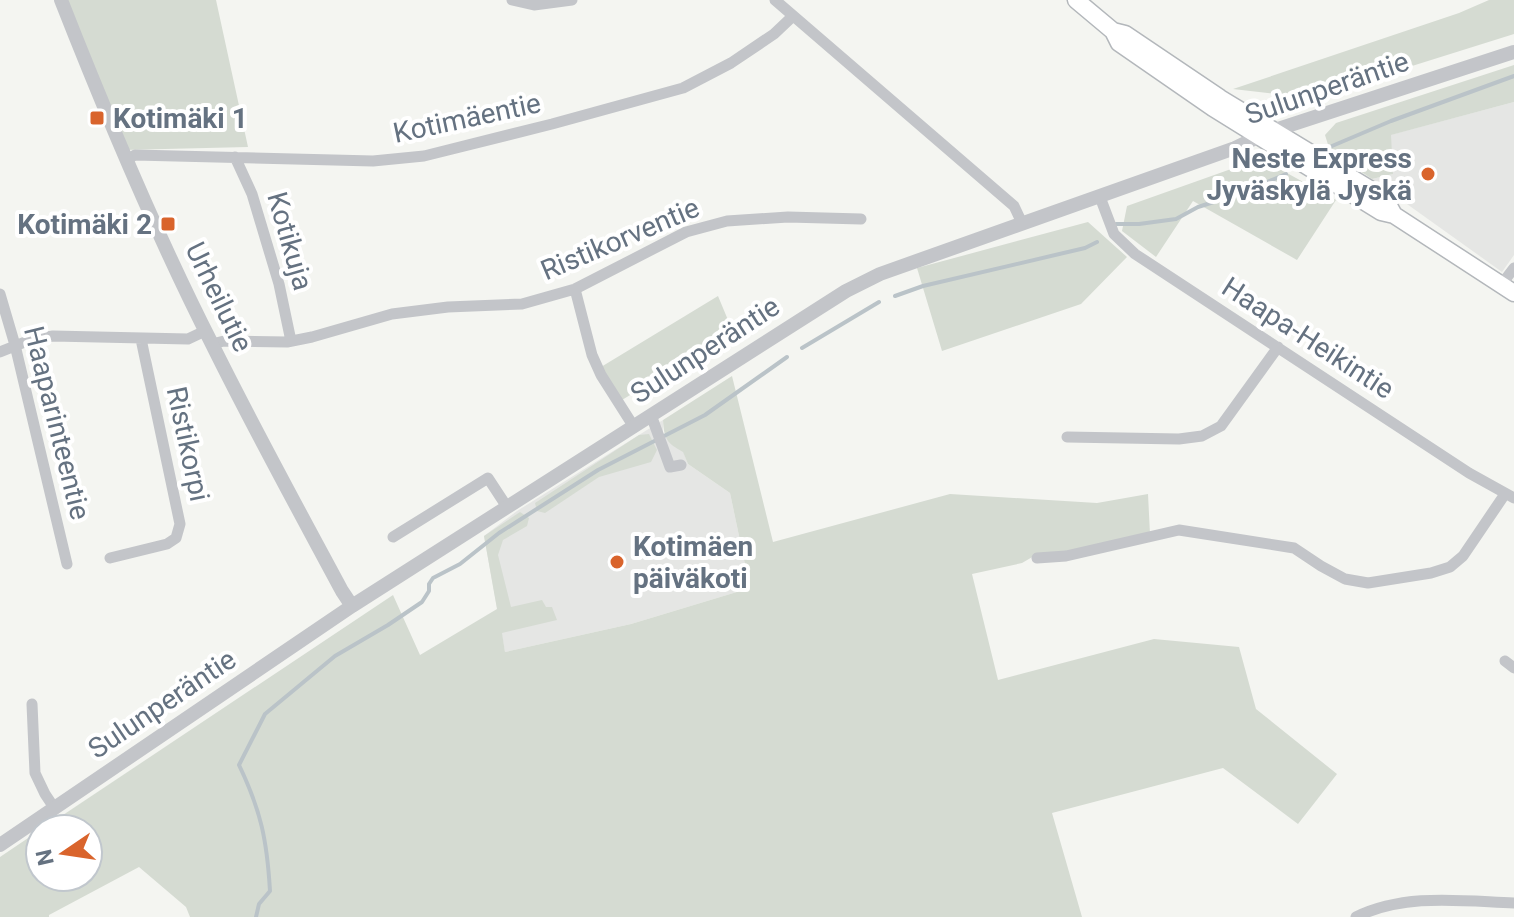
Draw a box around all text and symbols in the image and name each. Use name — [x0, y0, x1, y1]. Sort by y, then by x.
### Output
street label: Sulunperäntie — [1241, 45, 1413, 131]
street label: Kotimäentie — [390, 86, 544, 150]
place label: Kotimäki 1 — [113, 102, 248, 135]
marker: Kotimäki 1 — [88, 109, 106, 127]
place label: Neste Express Jyväskylä Jyskä — [1206, 142, 1412, 207]
marker: Neste Express Jyväskylä Jyskä — [1419, 165, 1437, 183]
street label: Kotikuja — [260, 188, 320, 294]
street label: Ristikorventie — [536, 191, 704, 287]
place label: Kotimäki 2 — [17, 208, 152, 241]
marker: Kotimäki 2 — [159, 215, 177, 233]
street label: Urheilutie — [178, 237, 260, 357]
street label: Haapa-Heikintie — [1216, 270, 1400, 406]
street label: Sulunperäntie — [624, 290, 786, 410]
street label: Haaparinteentie — [17, 323, 97, 523]
street label: Ristikorpi — [160, 384, 216, 504]
place label: Kotimäen päiväkoti — [633, 530, 753, 595]
marker: Kotimäen päiväkoti — [608, 553, 626, 571]
street label: Sulunperäntie — [82, 643, 242, 765]
north arrow — [24, 813, 104, 893]
text: N — [31, 847, 59, 868]

